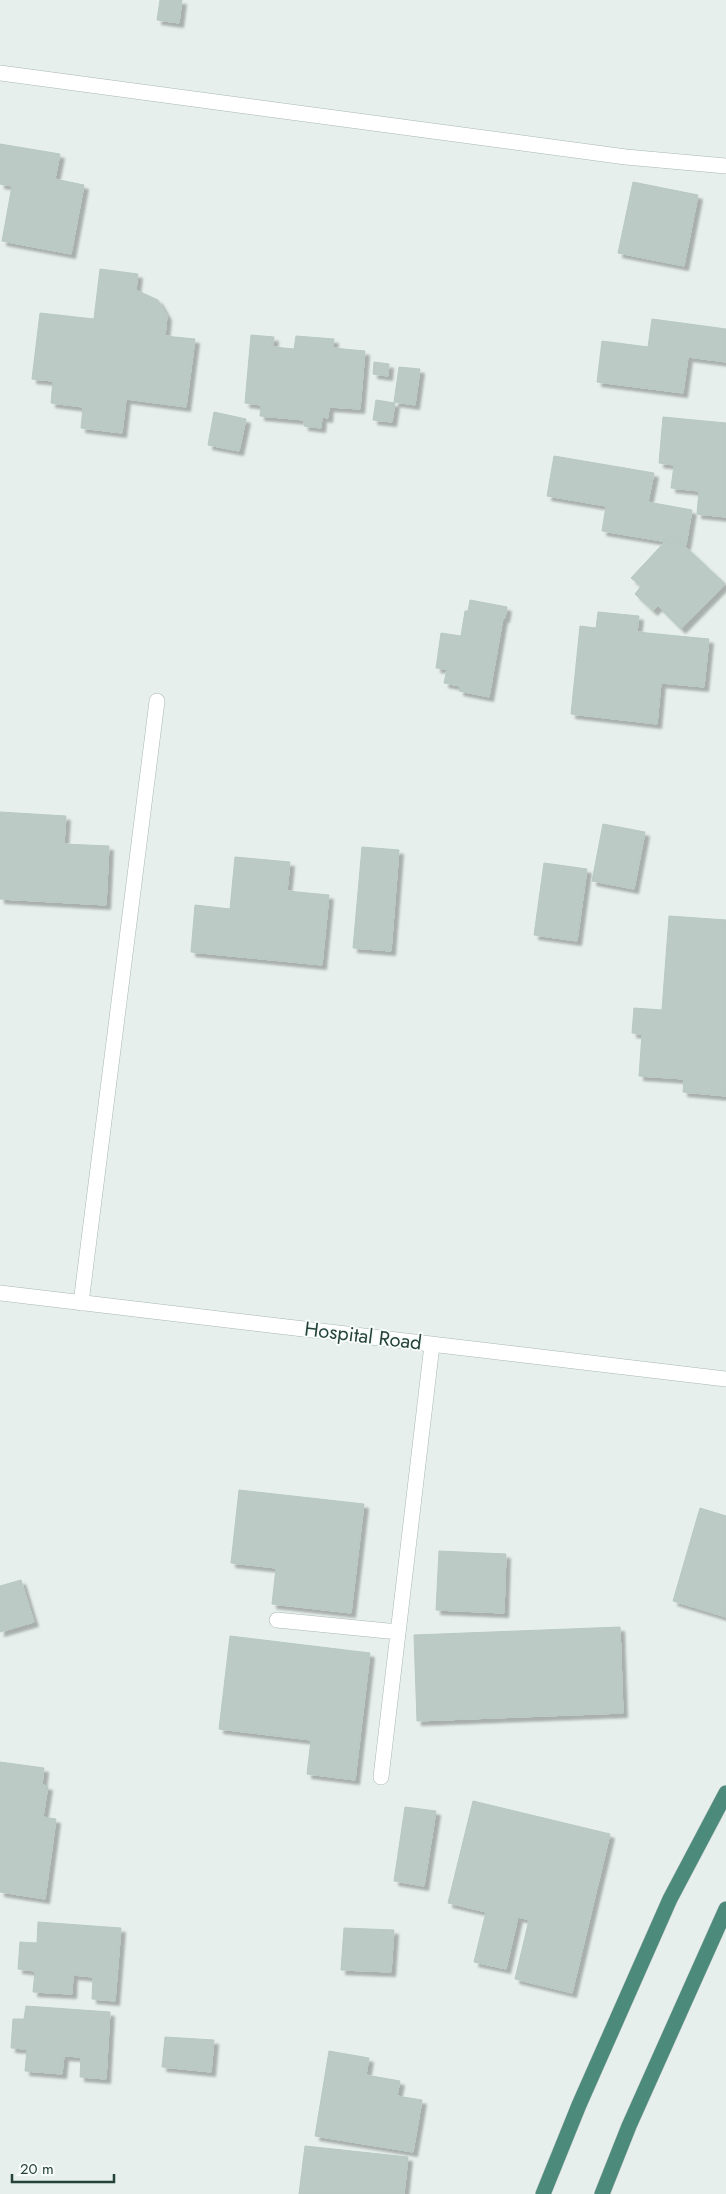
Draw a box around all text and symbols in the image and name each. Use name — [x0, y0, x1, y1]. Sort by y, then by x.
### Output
street label: Hospital Road — [303, 1314, 423, 1358]
scale bar — [12, 2152, 115, 2184]
text: 20 m — [20, 2158, 54, 2180]

